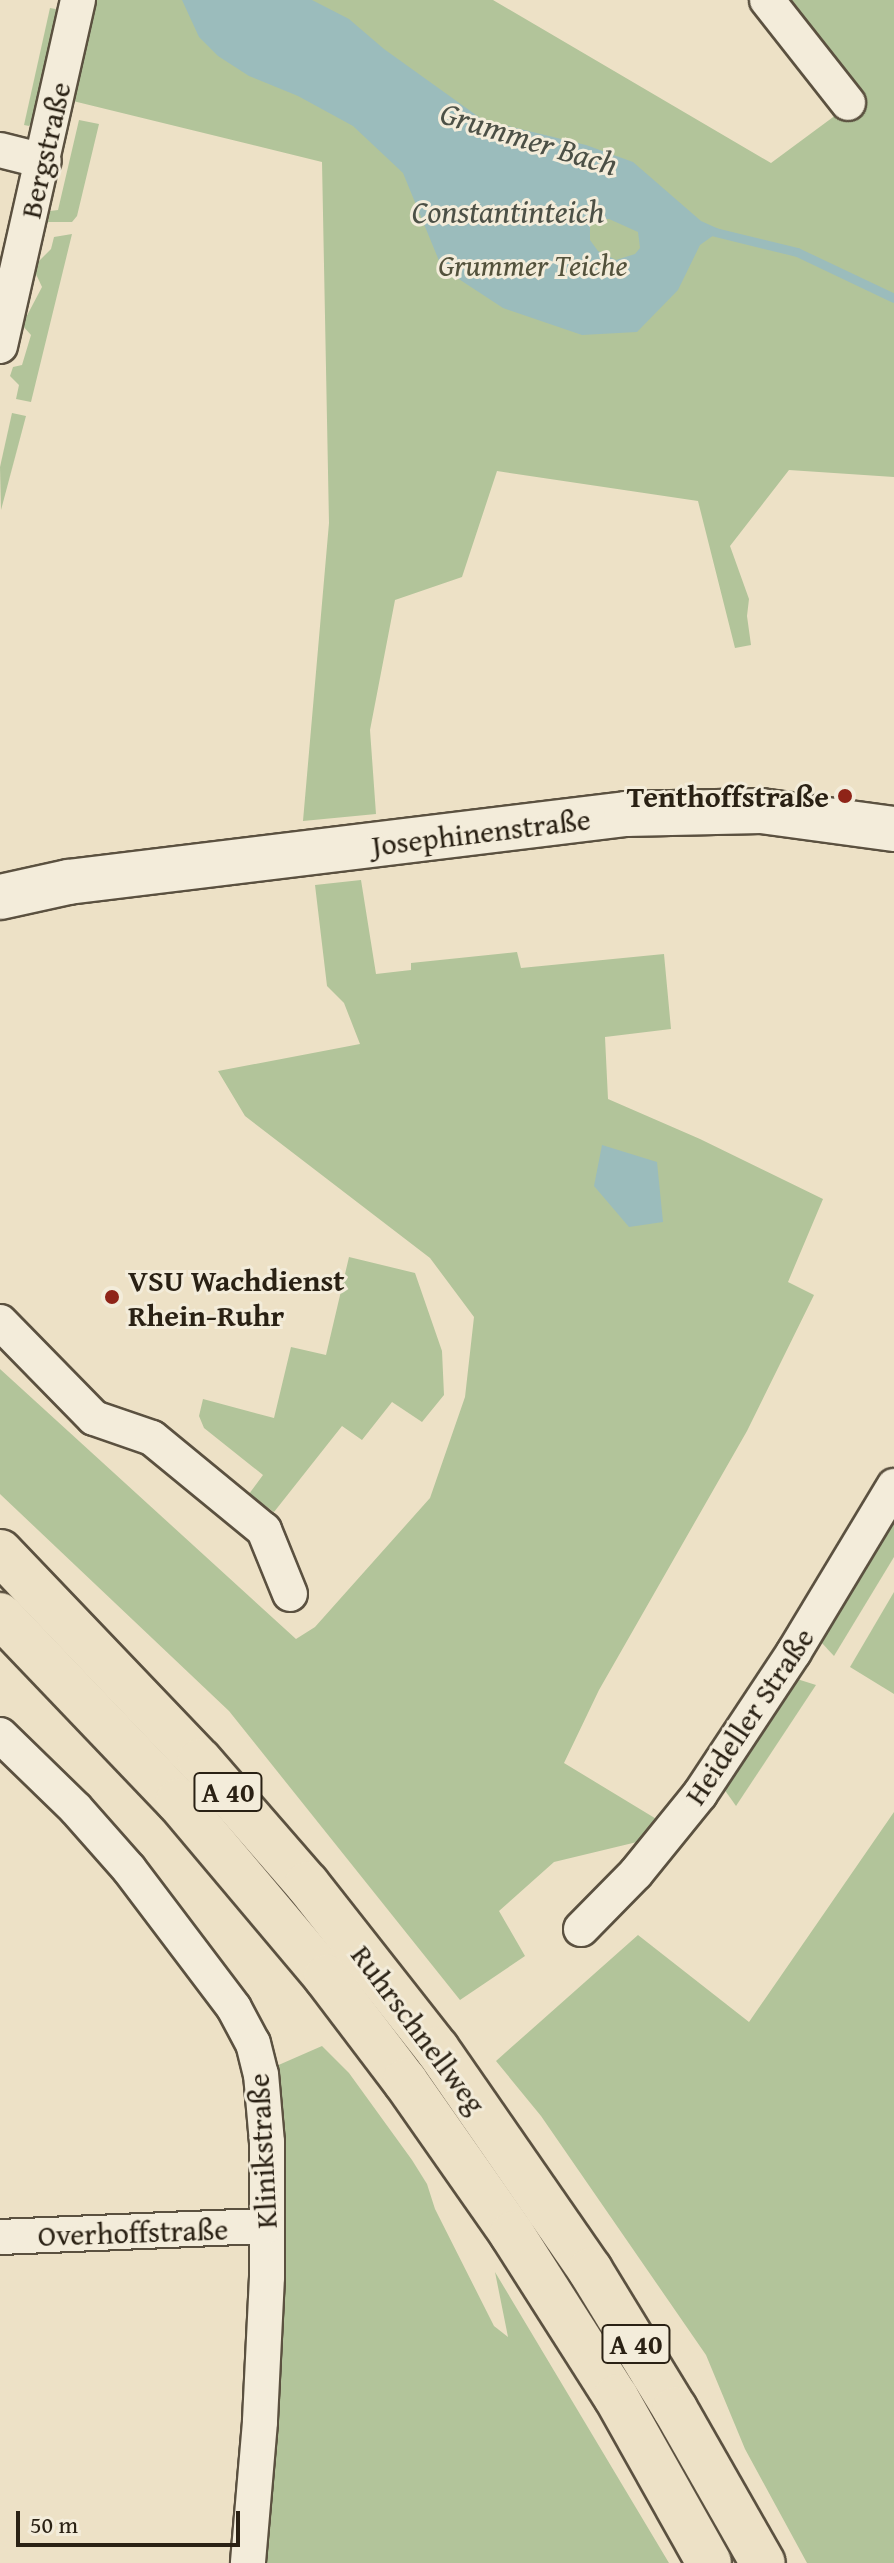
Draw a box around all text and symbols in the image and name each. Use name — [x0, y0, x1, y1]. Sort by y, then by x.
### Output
street label: Bergstraße — [12, 78, 78, 222]
water label: Grummer Bach — [436, 94, 622, 184]
water label: Constantinteich — [412, 193, 604, 231]
park label: Grummer Teiche — [438, 247, 628, 283]
place label: Tenthoffstraße — [627, 778, 829, 814]
marker: Tenthoffstraße — [836, 787, 854, 805]
street label: Josephinenstraße — [369, 801, 593, 863]
place label: VSU Wachdienst Rhein-Ruhr — [128, 1262, 345, 1332]
marker: VSU Wachdienst Rhein-Ruhr — [103, 1288, 121, 1306]
street label: Heideller Straße — [677, 1621, 821, 1811]
road number: A 40 — [192, 1768, 264, 1816]
street label: Ruhrschnellweg — [344, 1938, 494, 2120]
street label: Klinikstraße — [240, 2072, 284, 2230]
street label: Overhoffstraße — [37, 2211, 229, 2253]
road number: A 40 — [600, 2320, 672, 2368]
scale bar — [20, 2495, 244, 2545]
text: 50 m — [30, 2507, 78, 2542]

